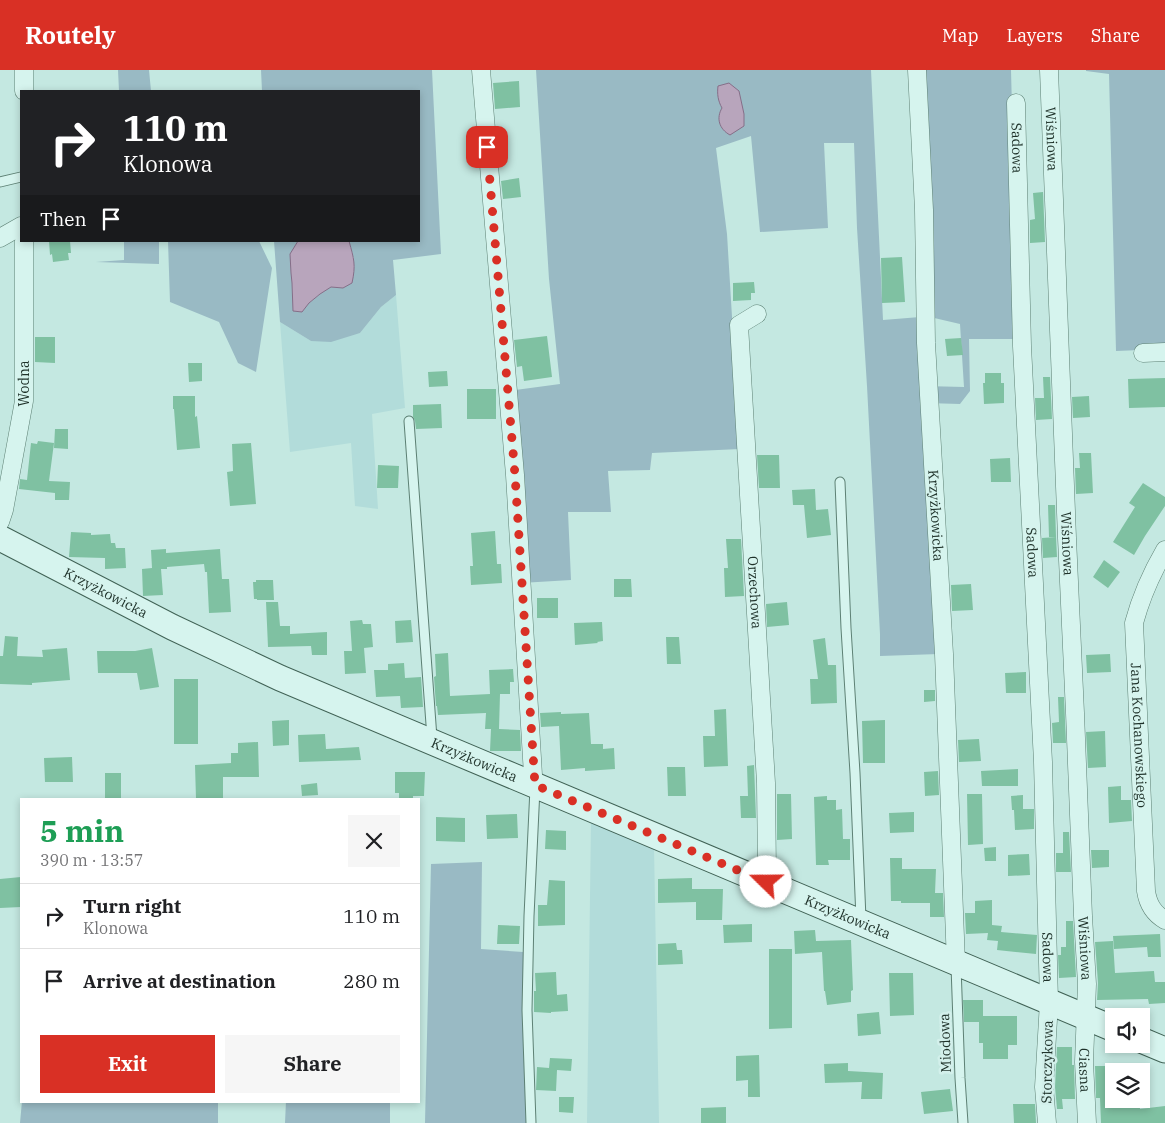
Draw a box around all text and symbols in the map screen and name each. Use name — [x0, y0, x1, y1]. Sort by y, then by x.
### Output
text: Routely — [25, 19, 116, 51]
text: Map — [942, 24, 979, 47]
text: Layers — [1007, 24, 1063, 47]
text: Share — [1091, 24, 1140, 47]
text: 110 m — [123, 105, 228, 151]
street label: Wiśniowa — [1041, 107, 1062, 172]
icon: right — [40, 110, 105, 175]
street label: Sadowa — [1007, 122, 1027, 174]
pin — [466, 126, 508, 168]
icon: arrive — [473, 133, 501, 161]
text: Klonowa — [123, 149, 213, 178]
icon: arrive — [97, 205, 125, 233]
text: Then — [40, 207, 87, 231]
street label: Wodna — [15, 360, 33, 407]
street label: Krzyżkowicka — [924, 469, 948, 562]
street label: Wiśniowa — [1057, 511, 1078, 576]
street label: Sadowa — [1022, 527, 1043, 579]
street label: Orzechowa — [744, 555, 766, 630]
street label: Krzyżkowicka — [61, 564, 151, 622]
street label: Jana Kochanowskiego — [1127, 662, 1151, 808]
street label: Krzyżkowicka — [429, 734, 521, 786]
text: 5 min — [40, 811, 124, 850]
button: close — [348, 815, 400, 867]
text: 390 m · 13:57 — [40, 850, 143, 870]
position arrow — [739, 855, 791, 907]
street label: Krzyżkowicka — [802, 891, 894, 943]
text: Turn right — [83, 894, 181, 918]
icon: right — [40, 902, 68, 930]
text: 110 m — [343, 904, 400, 928]
street label: Wiśniowa — [1074, 916, 1096, 981]
text: Klonowa — [83, 918, 148, 938]
street label: Sadowa — [1038, 932, 1058, 983]
icon: arrive — [40, 967, 68, 995]
text: Arrive at destination — [83, 969, 276, 993]
text: 280 m — [343, 969, 400, 993]
map controls — [1105, 1008, 1150, 1108]
button: sound — [1105, 1008, 1150, 1053]
street label: Miodowa — [935, 1013, 955, 1073]
street label: Storczykowa — [1037, 1020, 1057, 1104]
button: Exit — [40, 1035, 215, 1093]
button: Share — [225, 1035, 400, 1093]
street label: Ciasna — [1075, 1047, 1095, 1093]
button: layers — [1105, 1063, 1150, 1108]

